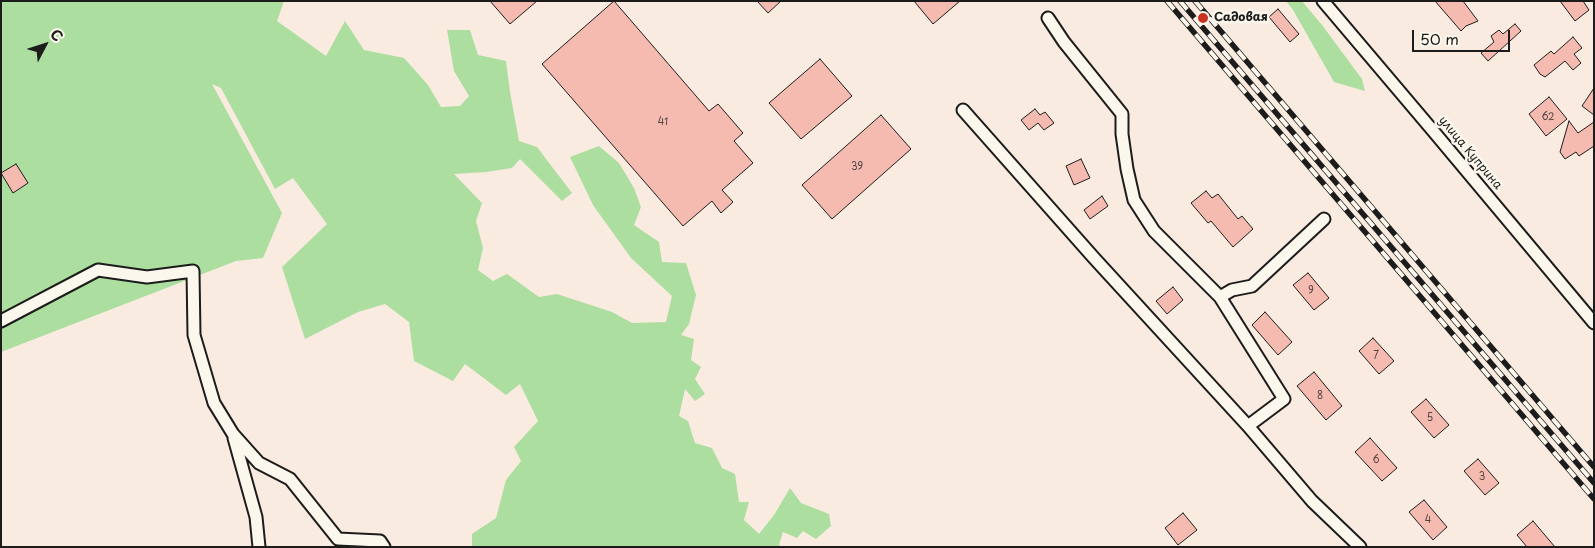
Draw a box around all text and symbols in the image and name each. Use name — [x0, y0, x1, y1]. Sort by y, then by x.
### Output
marker: Садовая — [1196, 11, 1210, 25]
place label: Садовая — [1214, 11, 1268, 25]
north arrow — [20, 20, 70, 70]
scale bar — [1415, 20, 1512, 52]
text: С — [45, 24, 68, 46]
text: 50 m — [1420, 27, 1459, 50]
house number: 62 — [1541, 111, 1555, 123]
street label: улица Куприна — [1435, 113, 1505, 193]
house number: 41 — [658, 116, 668, 128]
house number: 39 — [851, 161, 863, 173]
house number: 9 — [1308, 285, 1314, 297]
house number: 7 — [1373, 350, 1379, 362]
house number: 8 — [1317, 390, 1323, 402]
house number: 5 — [1427, 412, 1433, 424]
house number: 6 — [1372, 454, 1380, 466]
house number: 3 — [1479, 471, 1485, 483]
house number: 4 — [1425, 514, 1431, 526]

